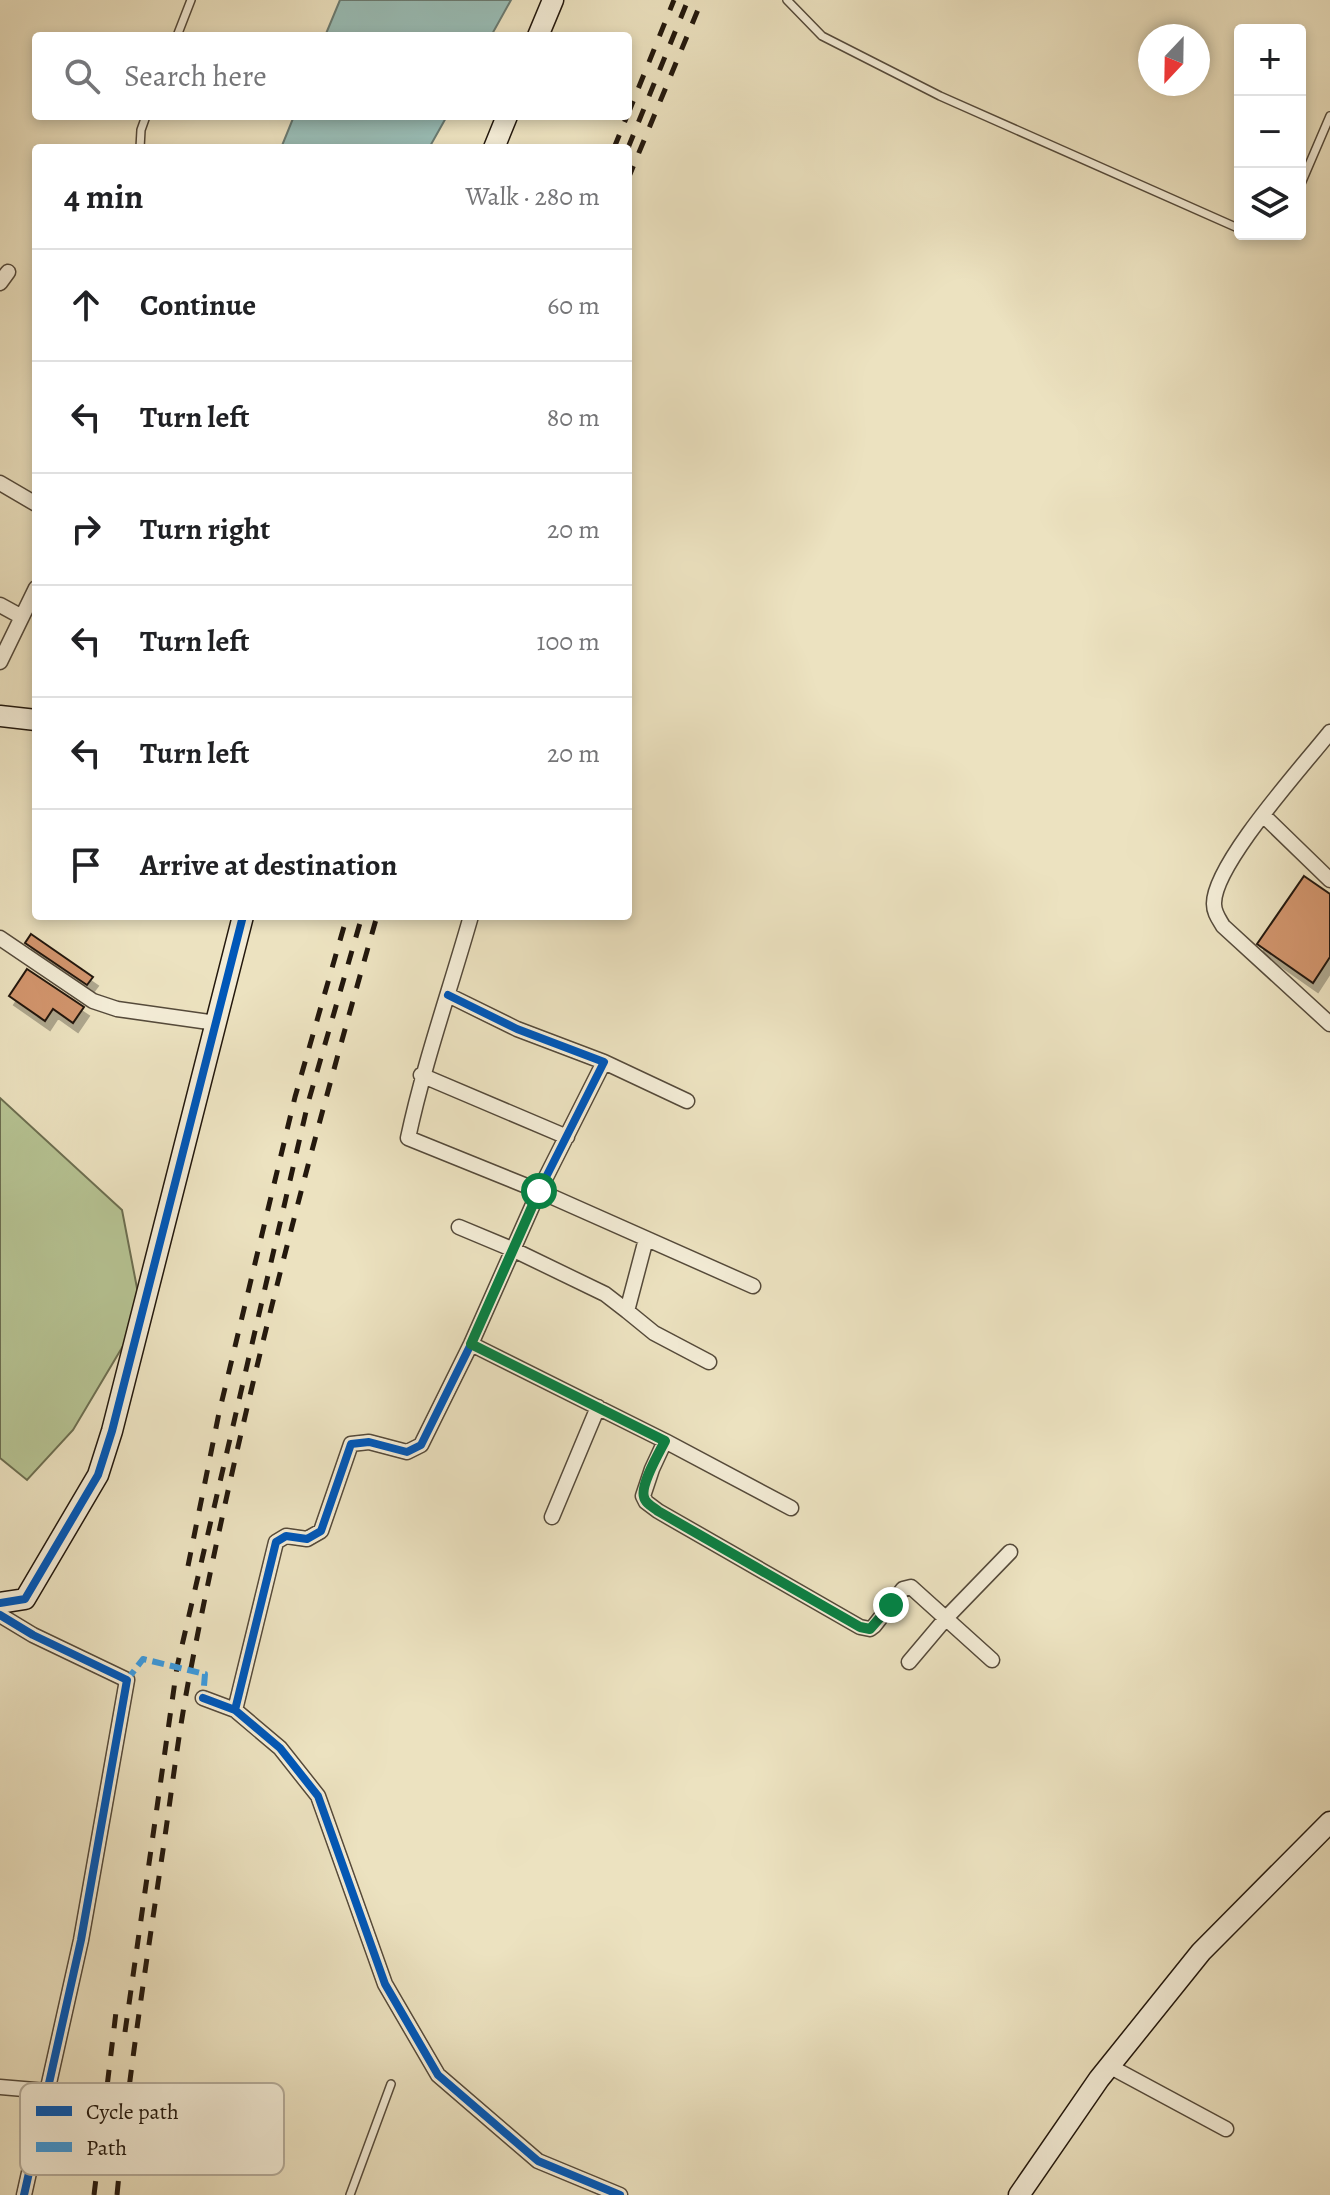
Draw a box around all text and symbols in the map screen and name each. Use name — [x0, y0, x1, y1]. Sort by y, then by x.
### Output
north arrow — [1138, 24, 1210, 96]
map controls — [1234, 24, 1306, 240]
button: + — [1234, 24, 1306, 96]
search box — [32, 32, 632, 120]
icon: search — [60, 54, 104, 98]
text: Search here — [124, 56, 267, 96]
button: − — [1234, 96, 1306, 168]
button: layers — [1234, 168, 1306, 240]
text: 4 min — [64, 173, 143, 220]
text: Walk · 280 m — [465, 179, 600, 214]
icon: ahead — [64, 283, 108, 327]
text: Continue — [140, 285, 256, 325]
text: 60 m — [547, 288, 600, 323]
icon: left — [64, 395, 108, 439]
text: Turn left — [140, 397, 249, 437]
text: 80 m — [547, 400, 600, 435]
icon: right — [64, 507, 108, 551]
text: Turn right — [140, 509, 270, 549]
text: 20 m — [547, 512, 600, 547]
icon: left — [64, 619, 108, 663]
text: Turn left — [140, 621, 249, 661]
text: 100 m — [537, 624, 600, 659]
icon: left — [64, 731, 108, 775]
text: Turn left — [140, 733, 249, 773]
text: 20 m — [547, 736, 600, 771]
icon: arrive — [64, 843, 108, 887]
text: Arrive at destination — [140, 845, 397, 885]
route start — [521, 1173, 557, 1209]
route end — [873, 1587, 909, 1623]
legend — [20, 2083, 284, 2175]
text: Cycle path — [86, 2097, 179, 2127]
text: Path — [86, 2133, 127, 2163]

